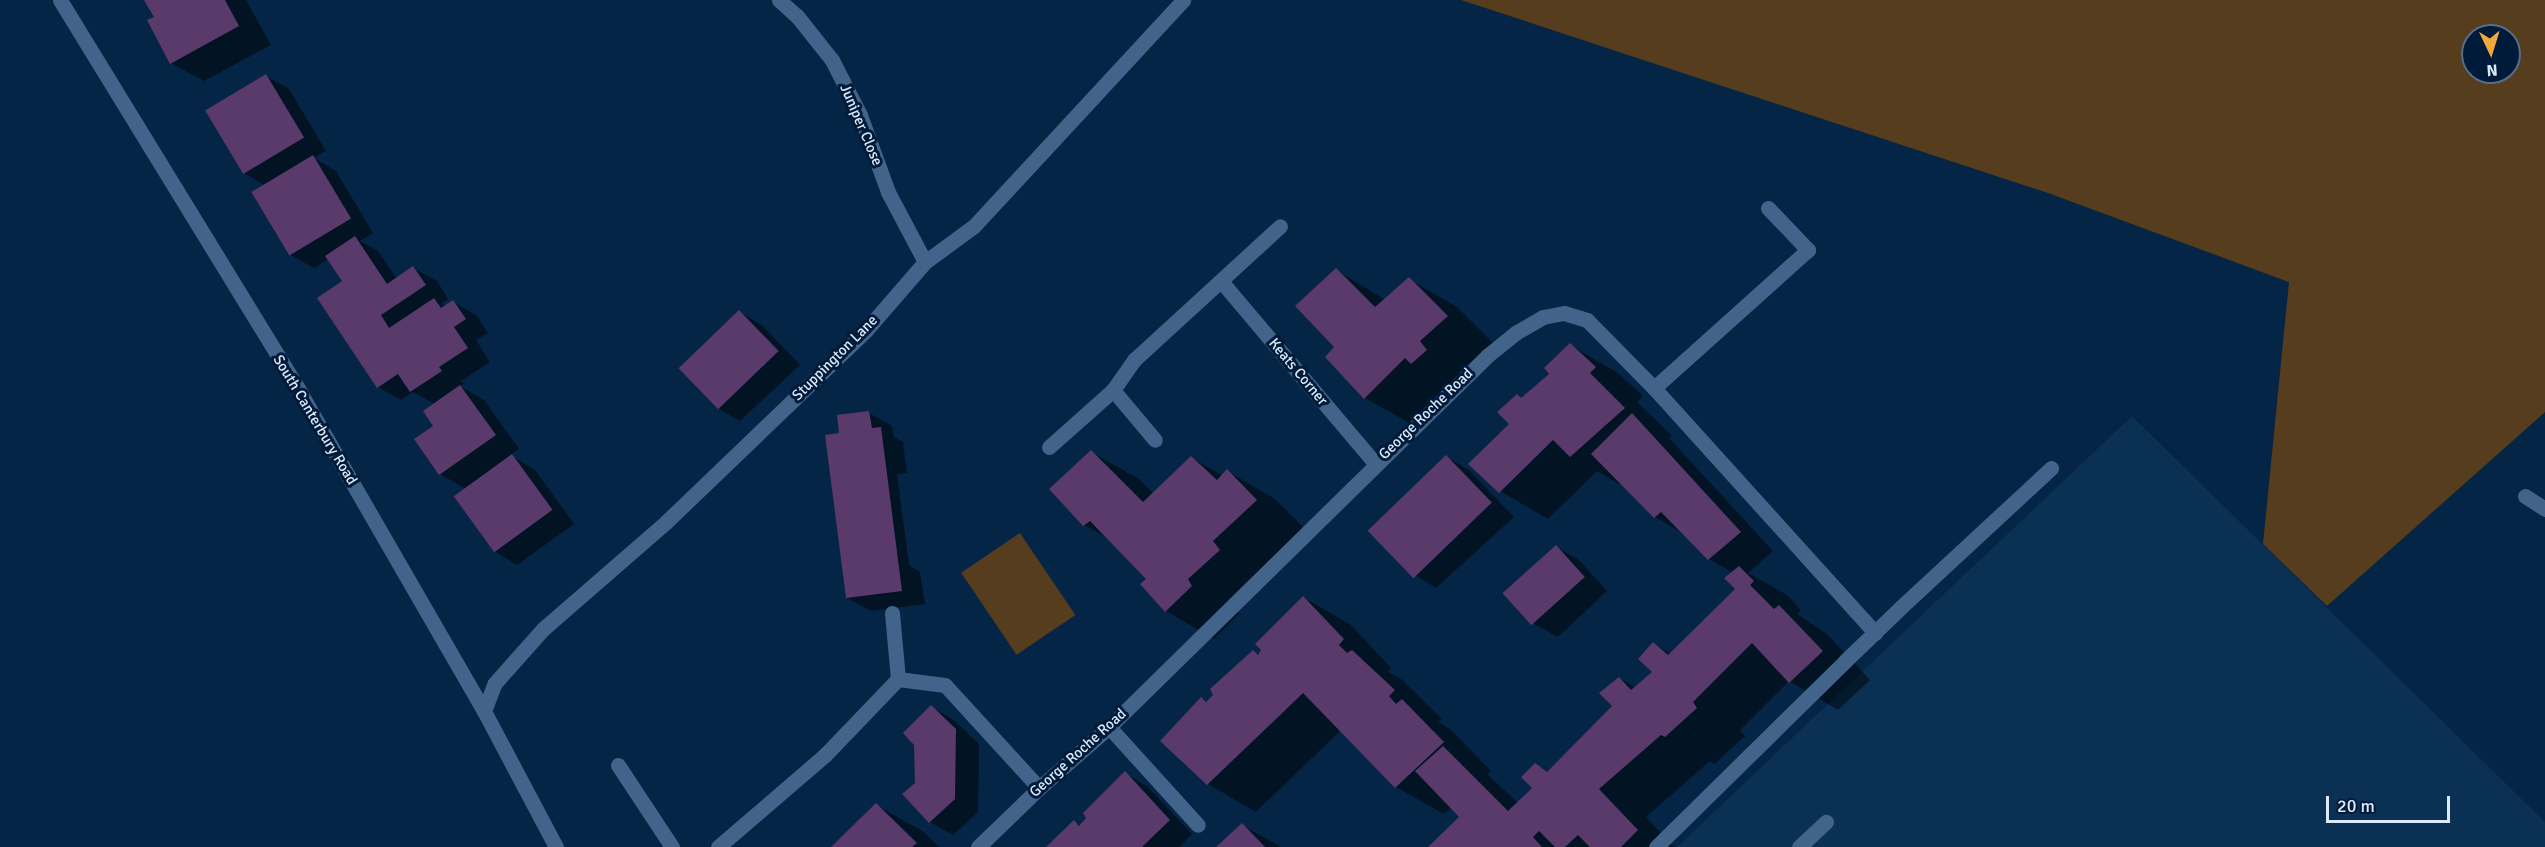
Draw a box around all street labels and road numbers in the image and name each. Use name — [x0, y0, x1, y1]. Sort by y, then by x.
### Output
street label: Juniper Close — [836, 82, 886, 168]
street label: Stuppington Lane — [789, 312, 881, 404]
street label: Keats Corner — [1265, 335, 1331, 409]
street label: South Canterbury Road — [269, 352, 361, 488]
street label: George Roche Road — [1375, 365, 1477, 463]
street label: George Roche Road — [1026, 705, 1130, 801]

